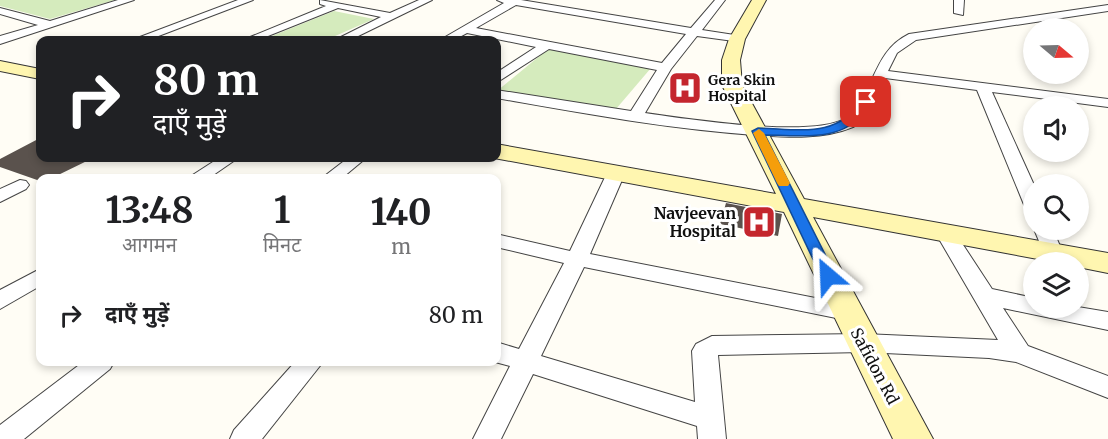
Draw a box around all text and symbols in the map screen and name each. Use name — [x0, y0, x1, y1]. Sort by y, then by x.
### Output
north arrow — [1023, 18, 1089, 84]
map controls — [1023, 18, 1089, 318]
text: 80 m — [153, 54, 259, 106]
icon: right — [54, 60, 132, 138]
hospital icon: Gera Skin Hospital — [667, 70, 703, 106]
place label: Gera Skin Hospital — [708, 71, 776, 105]
pin — [840, 76, 891, 127]
icon: arrive — [849, 85, 882, 118]
button: sound — [1023, 96, 1089, 162]
text: दाएँ मुड़ें — [153, 106, 226, 140]
button: search — [1023, 174, 1089, 240]
text: 13:48 — [105, 188, 194, 233]
text: 1 — [274, 188, 290, 233]
text: 140 — [371, 190, 432, 235]
place label: Navjeevan Hospital — [654, 203, 736, 241]
hospital icon: Navjeevan Hospital — [741, 204, 777, 240]
text: आगमन — [122, 232, 177, 257]
text: मिनट — [263, 232, 301, 257]
text: m — [391, 234, 411, 259]
position arrow — [796, 244, 860, 308]
button: layers — [1023, 252, 1089, 318]
icon: right — [54, 299, 87, 332]
text: दाएँ मुड़ें — [105, 300, 169, 328]
text: 80 m — [429, 301, 483, 329]
street label: Safidon Rd — [846, 324, 904, 408]

